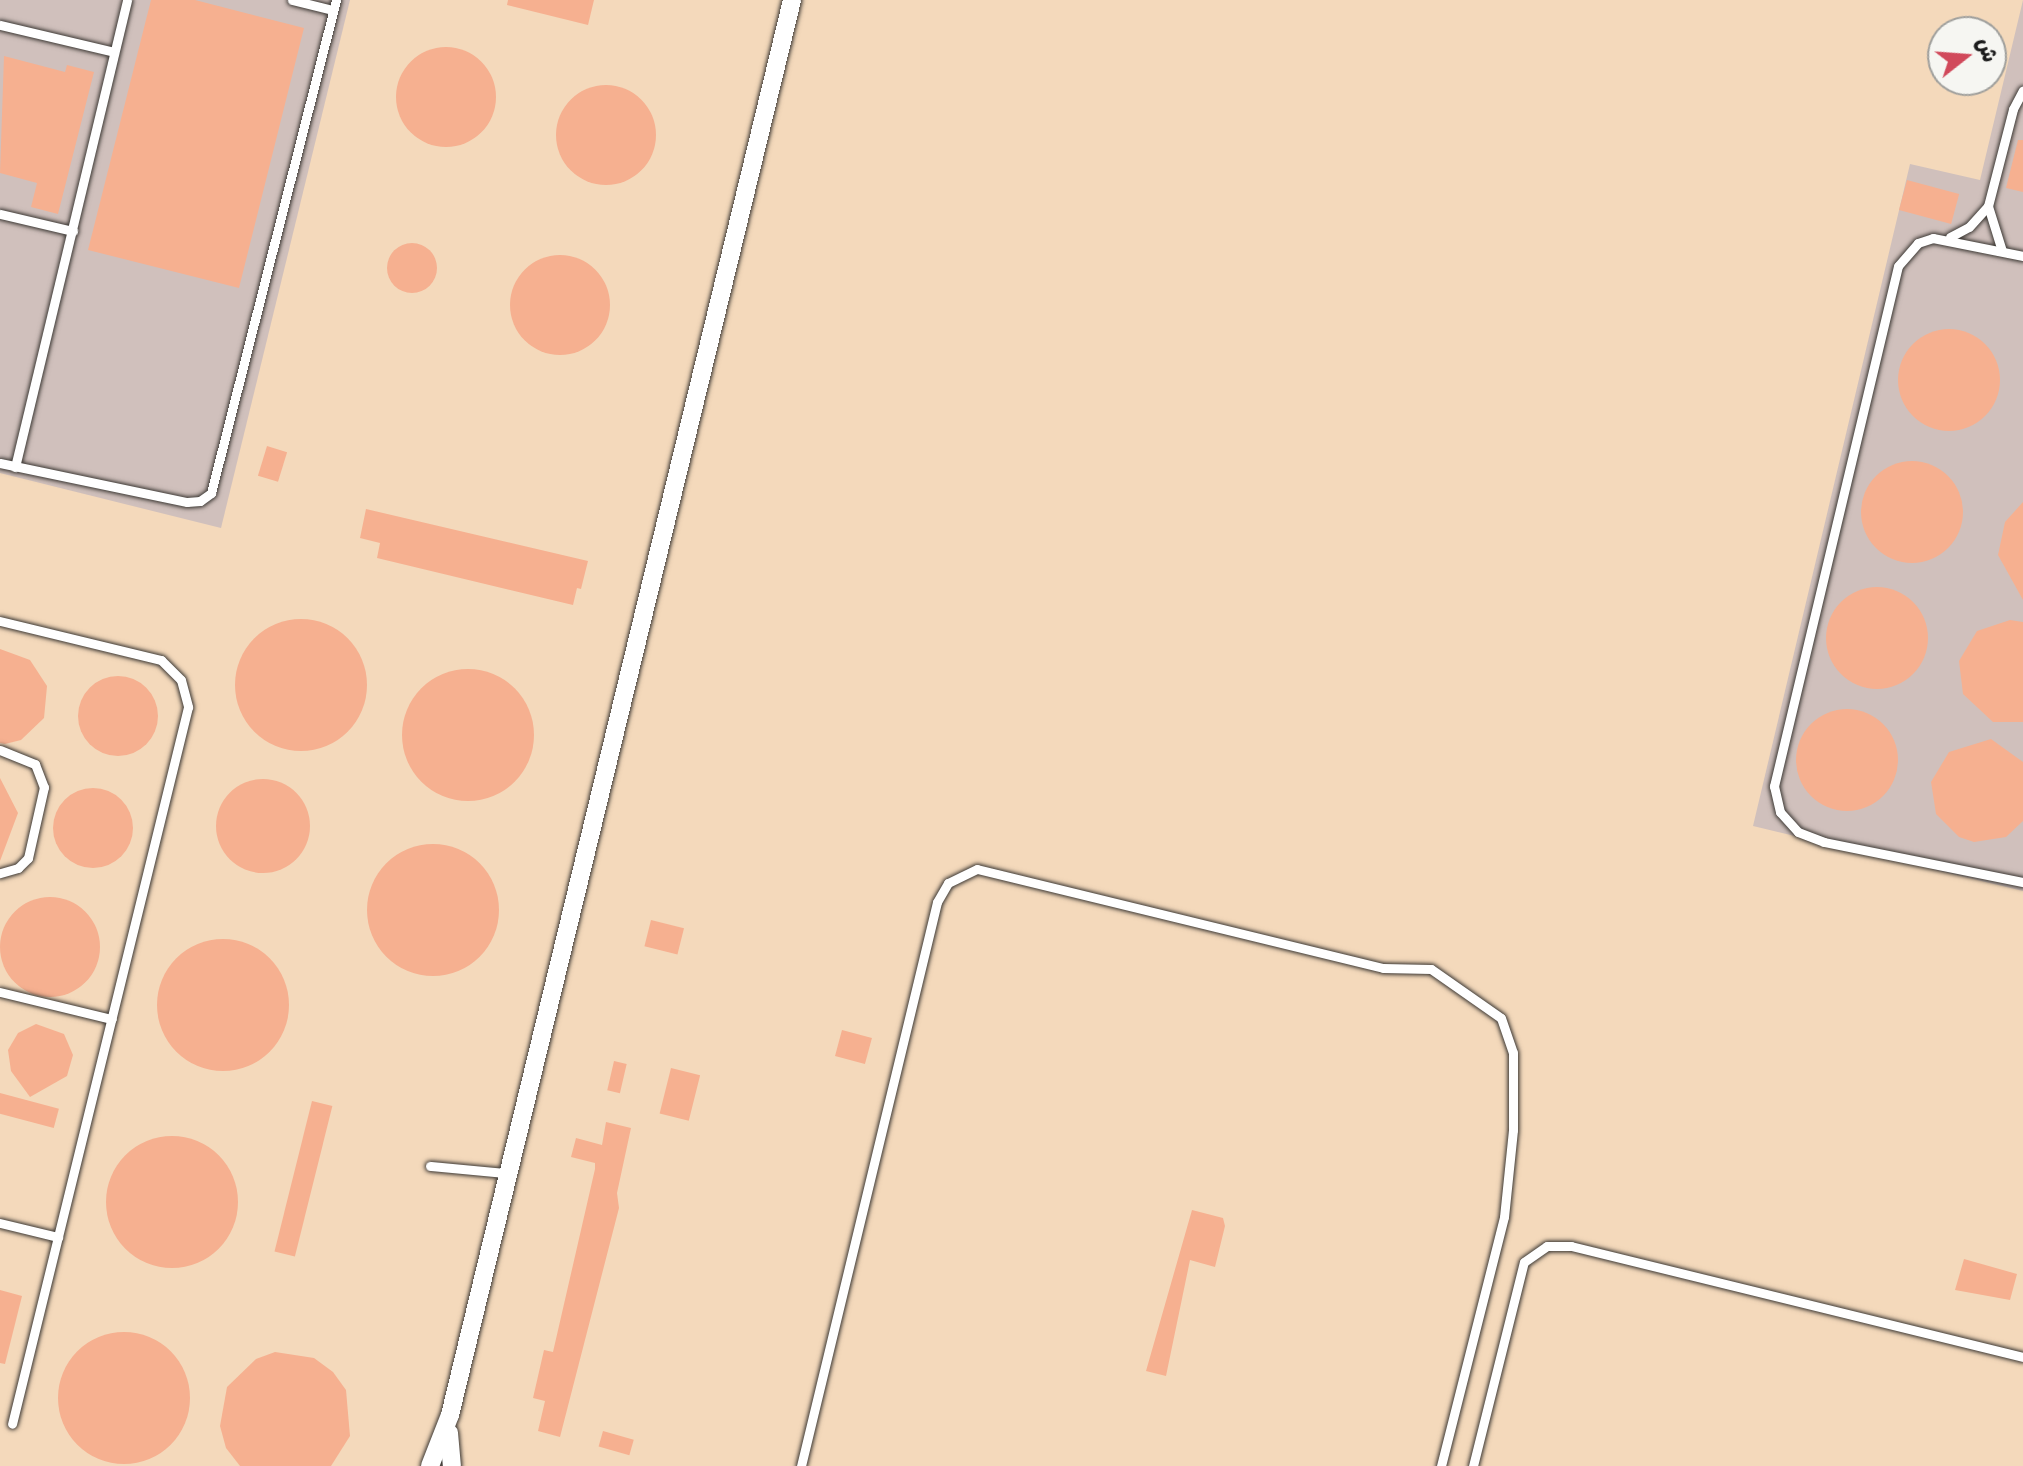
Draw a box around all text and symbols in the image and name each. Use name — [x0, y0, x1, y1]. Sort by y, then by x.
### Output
north arrow — [1927, 16, 2007, 96]
text: ش — [1970, 34, 2006, 66]

